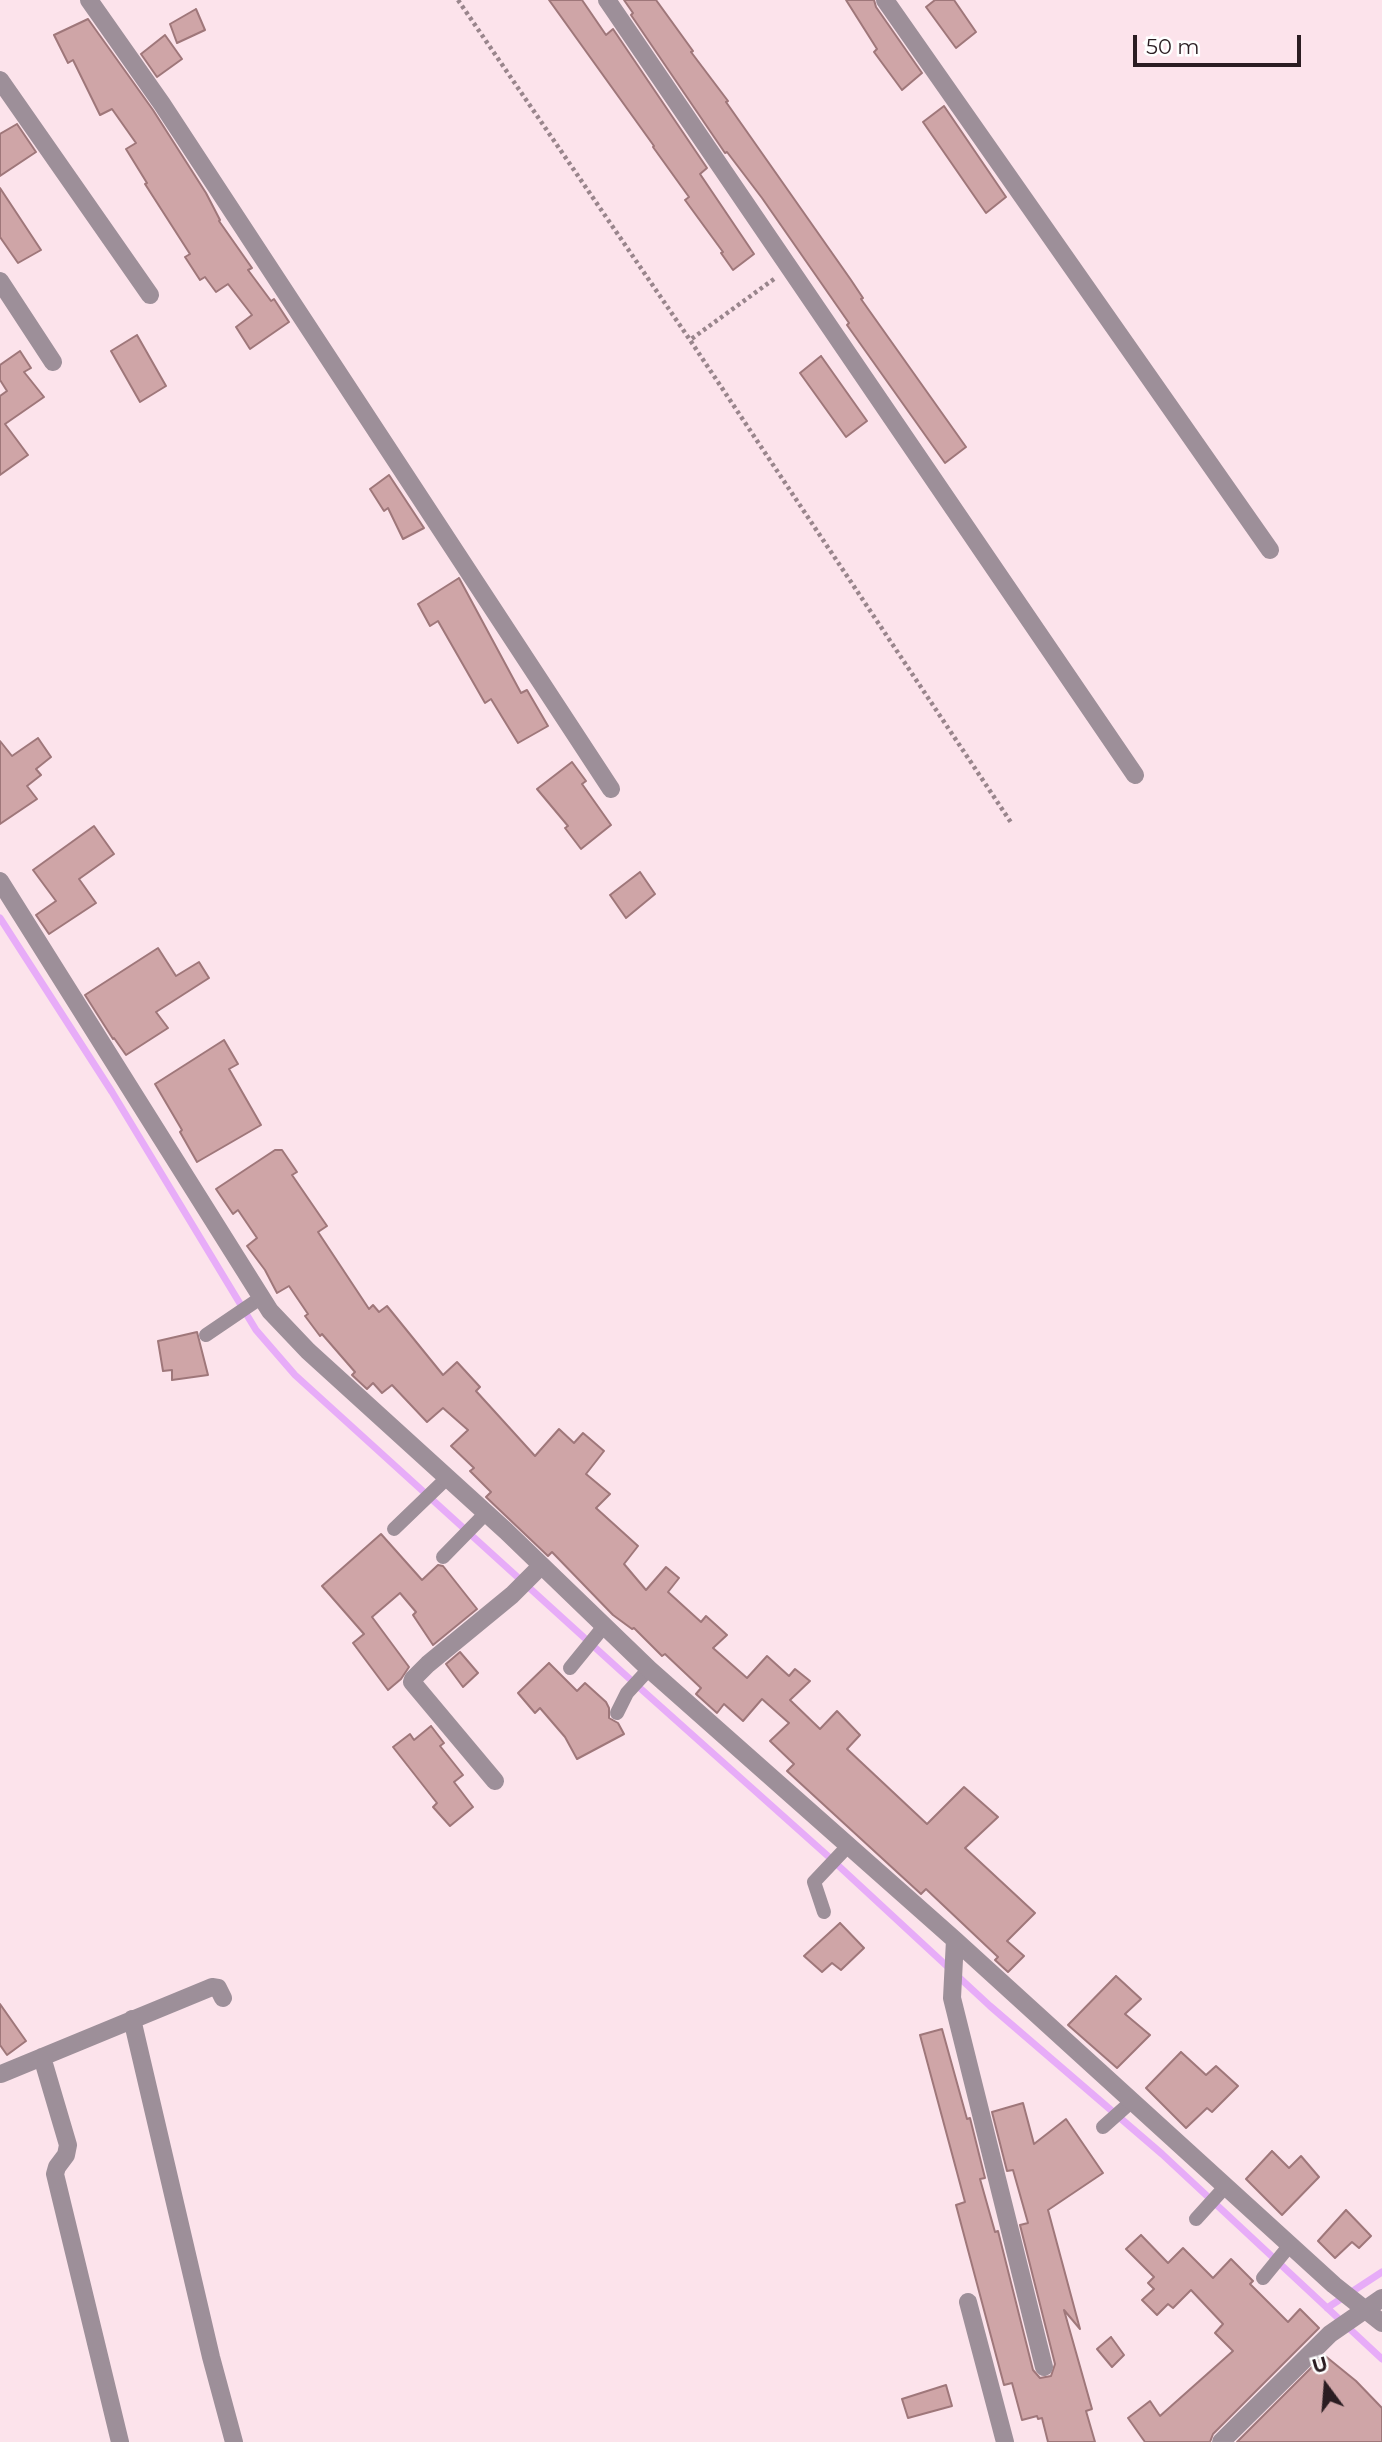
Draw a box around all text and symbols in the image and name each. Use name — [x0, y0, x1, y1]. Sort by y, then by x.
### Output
scale bar — [1137, 21, 1305, 65]
text: 50 m — [1146, 34, 1200, 59]
north arrow — [1291, 2351, 1361, 2421]
text: U — [1310, 2352, 1330, 2378]

